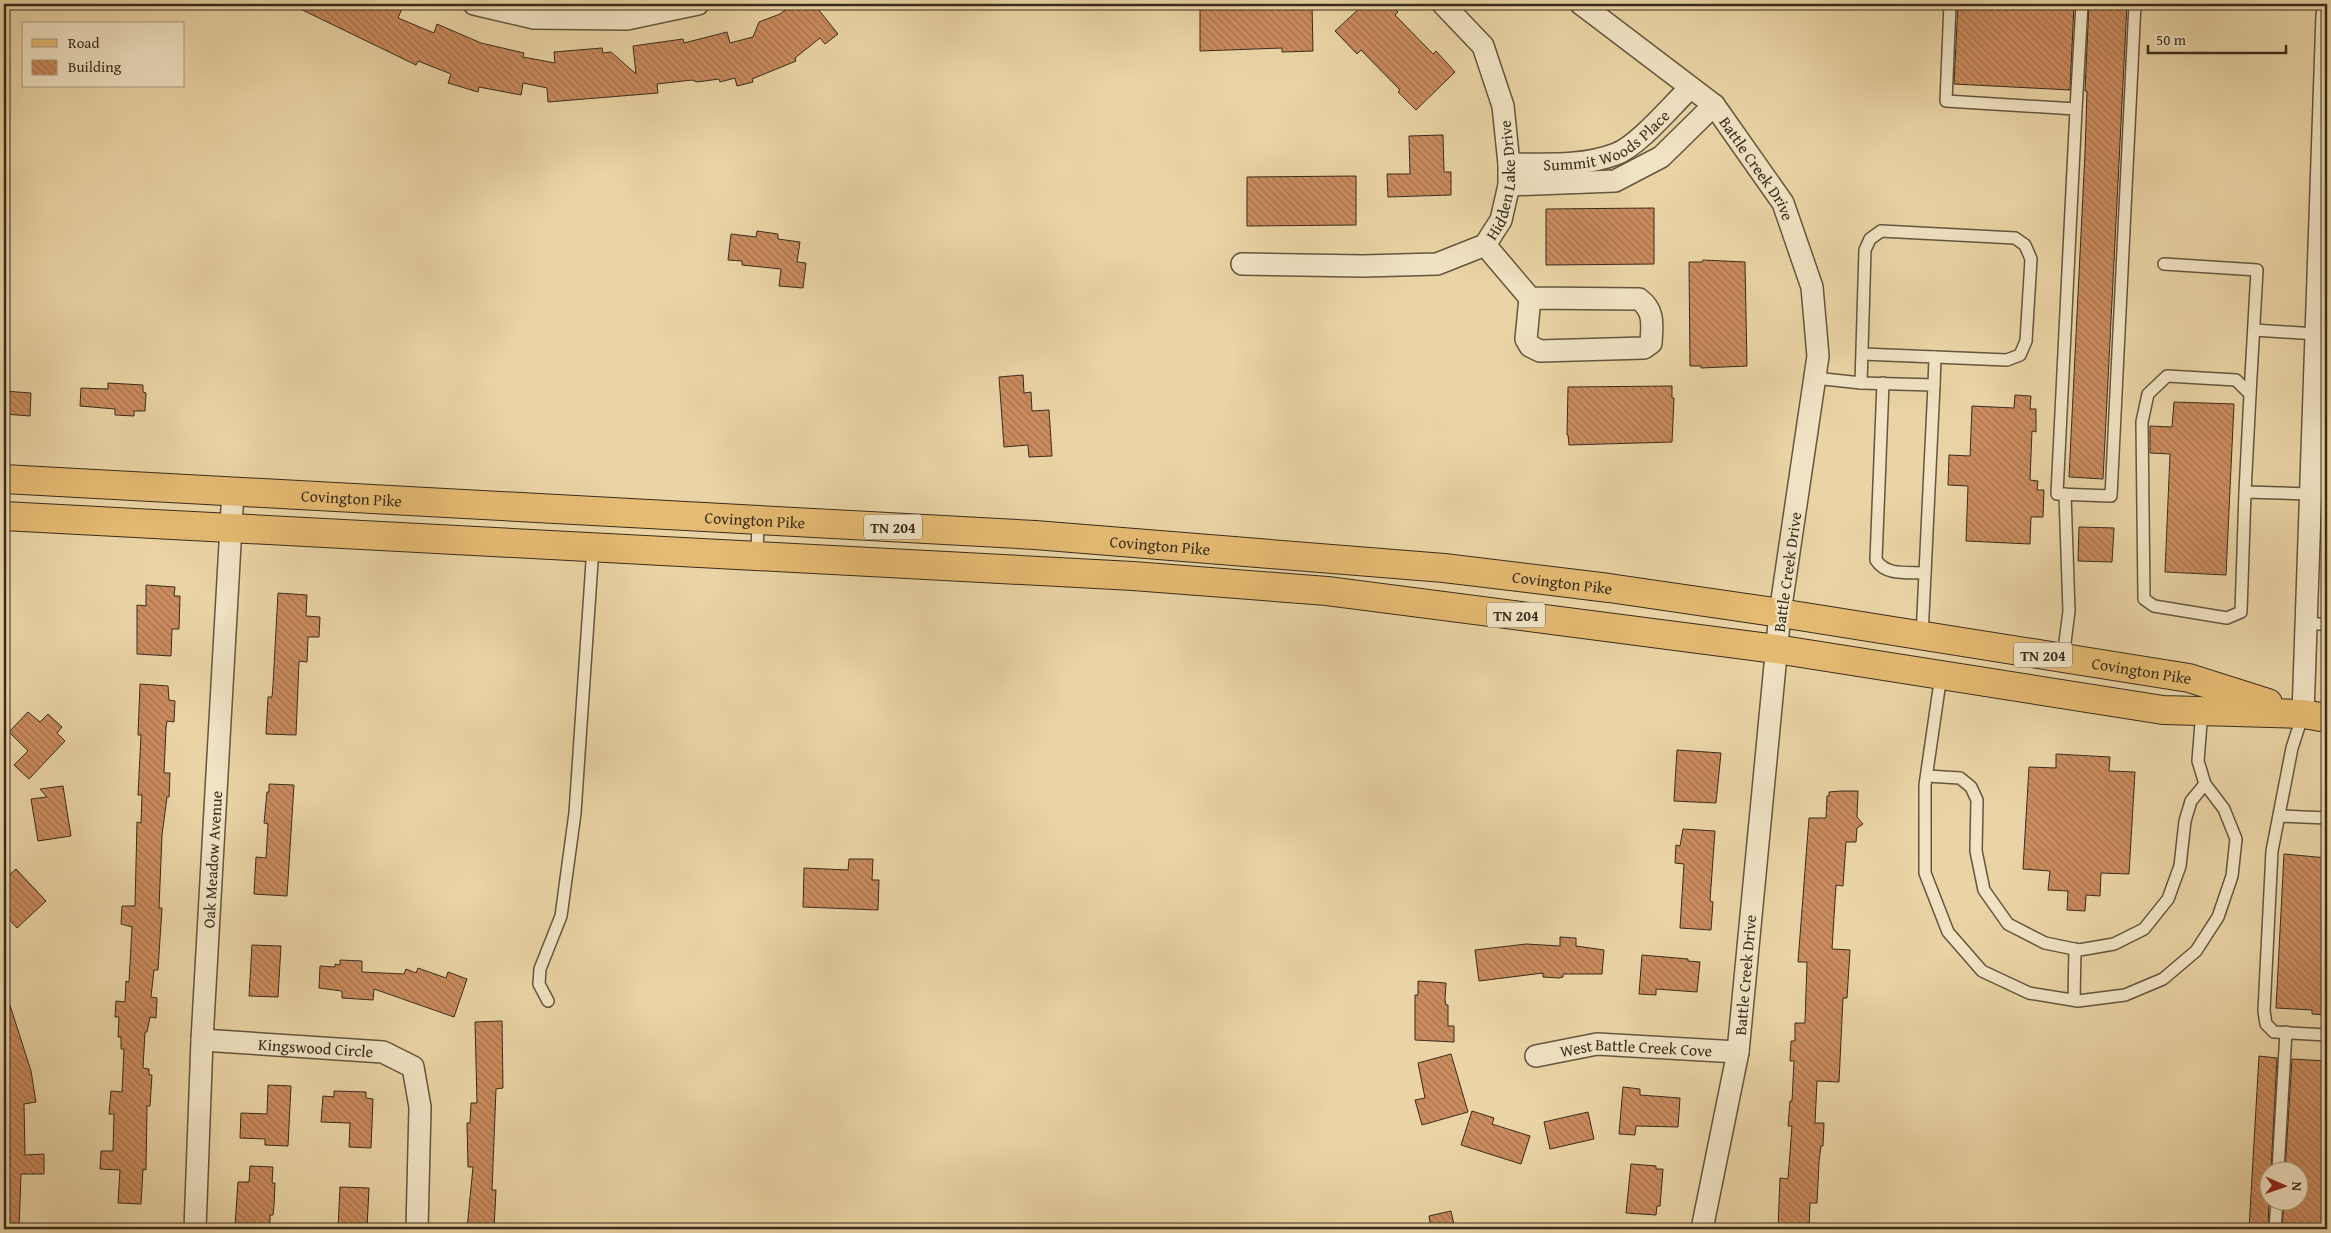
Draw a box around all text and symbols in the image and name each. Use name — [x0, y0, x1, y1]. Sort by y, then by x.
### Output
legend — [22, 22, 185, 88]
scale bar — [2148, 22, 2286, 54]
text: 50 m — [2156, 29, 2187, 50]
text: Road — [68, 32, 99, 53]
text: Building — [68, 56, 122, 77]
street label: Summit Woods Place — [1543, 104, 1675, 176]
street label: Battle Creek Drive — [1714, 112, 1800, 224]
street label: Hidden Lake Drive — [1479, 119, 1521, 245]
street label: Covington Pike — [301, 483, 402, 513]
street label: Covington Pike — [704, 505, 806, 535]
street label: Battle Creek Drive — [1767, 510, 1807, 634]
road number: TN 204 — [864, 514, 922, 540]
street label: Covington Pike — [1109, 529, 1211, 561]
street label: Covington Pike — [1511, 564, 1614, 600]
road number: TN 204 — [1487, 602, 1545, 628]
road number: TN 204 — [2014, 642, 2072, 668]
street label: Covington Pike — [2090, 651, 2193, 690]
street label: Oak Meadow Avenue — [196, 790, 228, 929]
street label: Battle Creek Drive — [1728, 914, 1762, 1036]
street label: Kingswood Circle — [257, 1032, 374, 1063]
street label: West Battle Creek Cove — [1558, 1032, 1713, 1063]
north arrow — [2258, 1160, 2308, 1210]
text: N — [2287, 1181, 2307, 1192]

